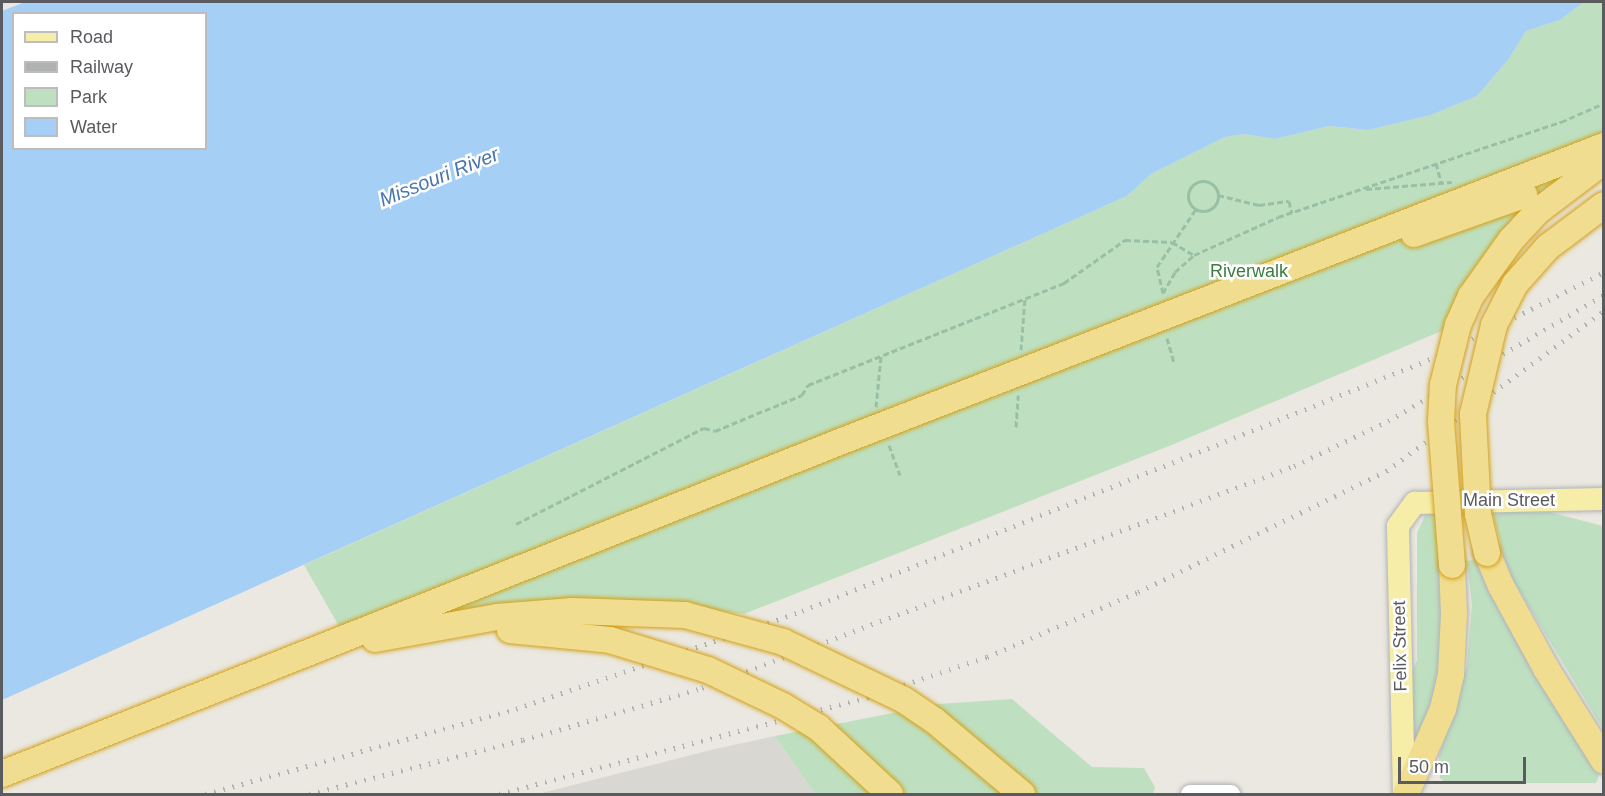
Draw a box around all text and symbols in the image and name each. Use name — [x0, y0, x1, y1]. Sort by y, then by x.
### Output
legend — [12, 12, 207, 150]
text: Road — [70, 27, 113, 47]
text: Railway — [70, 57, 133, 77]
text: Park — [70, 87, 107, 107]
text: Water — [70, 117, 117, 137]
water label: Missouri River — [376, 142, 502, 212]
park label: Riverwalk — [1210, 260, 1288, 282]
street label: Main Street — [1463, 489, 1555, 511]
street label: Felix Street — [1388, 600, 1412, 692]
scale bar — [1401, 745, 1528, 783]
text: 50 m — [1409, 757, 1449, 777]

